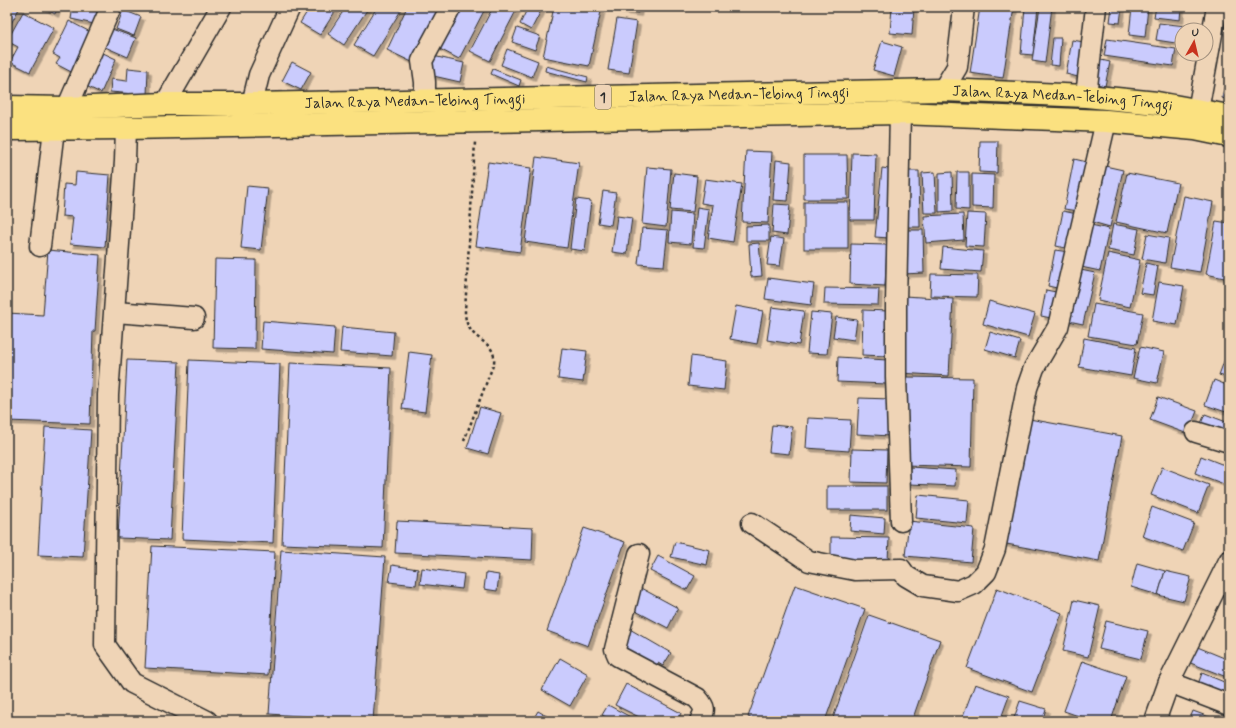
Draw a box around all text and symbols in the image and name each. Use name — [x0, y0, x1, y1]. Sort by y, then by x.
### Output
north arrow — [1174, 22, 1214, 62]
text: U — [1191, 26, 1200, 41]
street label: Jalan Raya Medan-Tebing Tinggi — [952, 81, 1174, 117]
street label: Jalan Raya Medan-Tebing Tinggi — [628, 83, 849, 107]
road number: 1 — [595, 85, 611, 109]
street label: Jalan Raya Medan-Tebing Tinggi — [304, 89, 526, 114]

